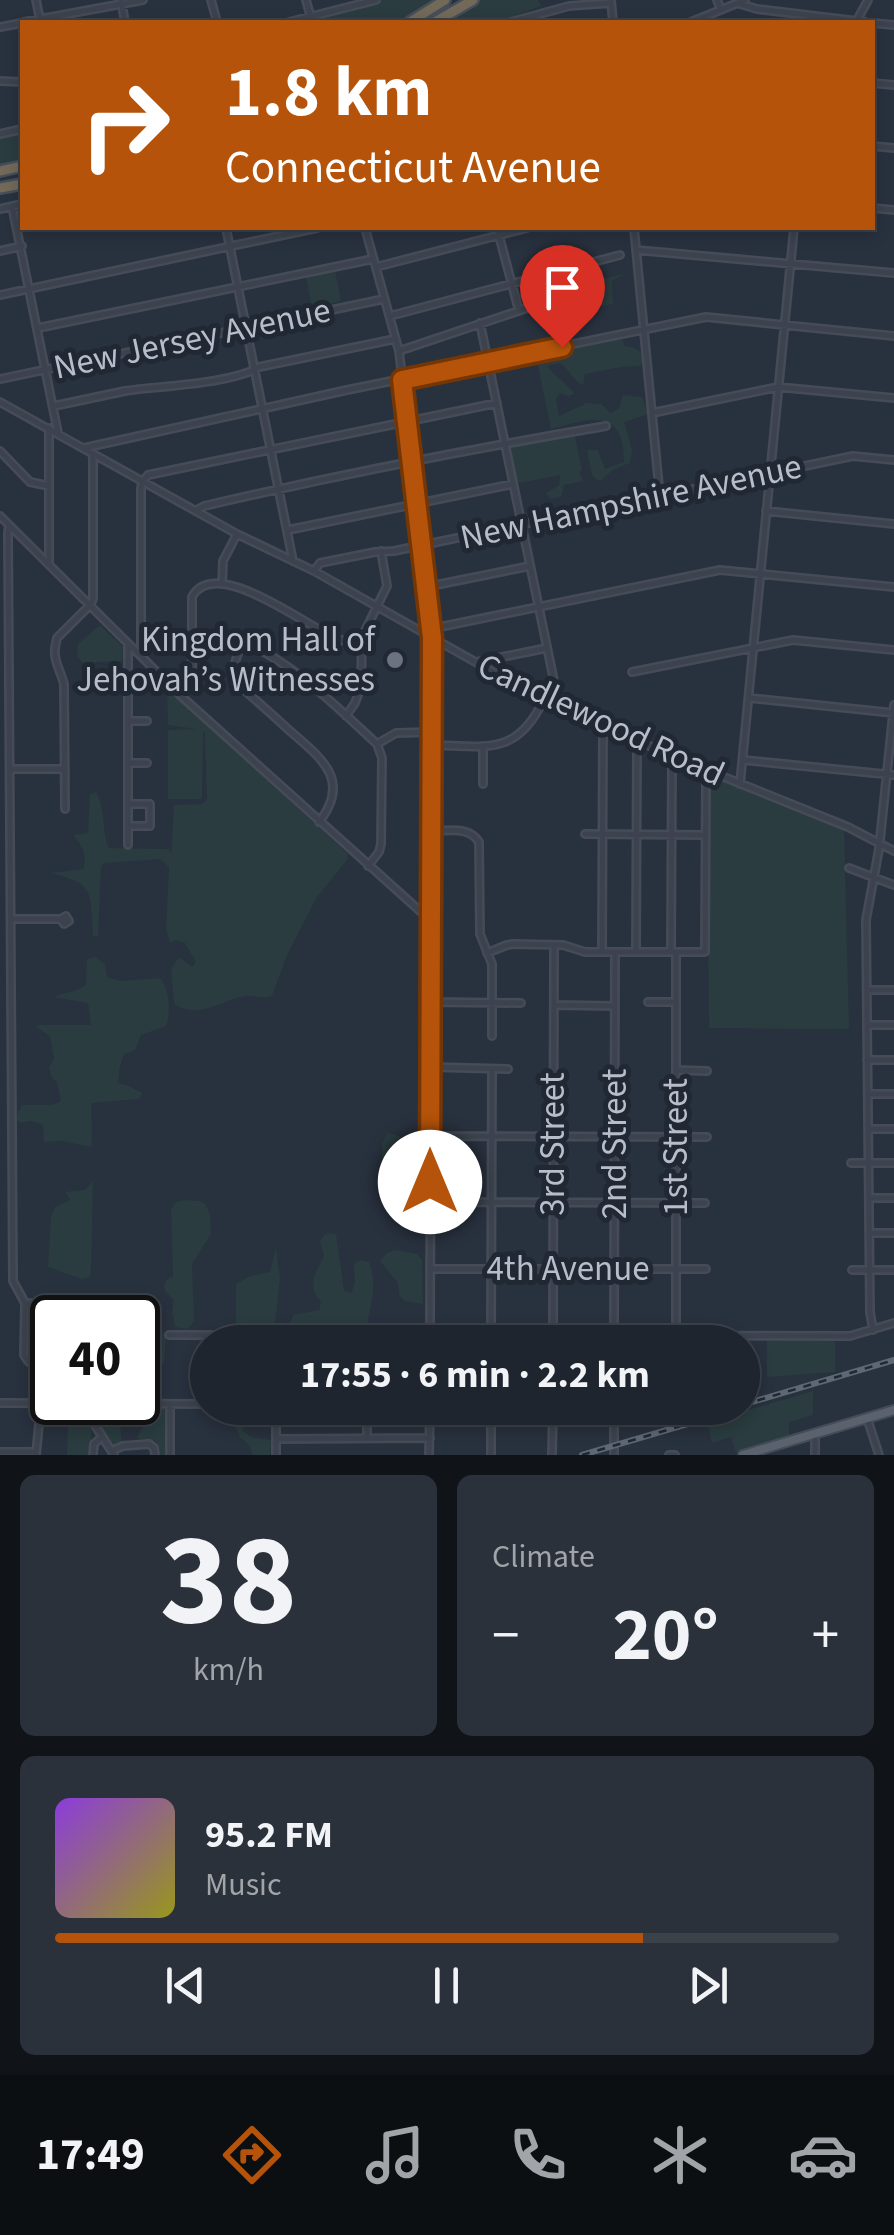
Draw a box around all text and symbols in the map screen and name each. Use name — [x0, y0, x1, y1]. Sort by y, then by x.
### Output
text: 1.8 km — [225, 43, 432, 143]
icon: right — [60, 60, 190, 190]
text: Connecticut Avenue — [225, 136, 601, 200]
pin — [520, 245, 605, 348]
icon: arrive — [535, 260, 590, 315]
street label: New Jersey Avenue — [49, 285, 335, 393]
street label: New Hampshire Avenue — [456, 441, 806, 563]
place label: Kingdom Hall of Jehovah’s Witnesses — [76, 615, 377, 705]
street label: Candlewood Road — [469, 641, 733, 799]
marker: Kingdom Hall of Jehovah’s Witnesses — [384, 649, 406, 671]
street label: 2nd Street — [590, 1069, 640, 1219]
street label: 3rd Street — [528, 1072, 578, 1216]
street label: 1st Street — [651, 1078, 701, 1216]
position arrow — [378, 1130, 482, 1234]
street label: 4th Avenue — [486, 1244, 650, 1294]
speed limit sign: 40 — [30, 1295, 160, 1425]
text: 17:55 · 6 min · 2.2 km — [300, 1348, 650, 1402]
text: 38 — [160, 1489, 297, 1674]
text: Climate — [492, 1534, 595, 1580]
text: 20° — [612, 1582, 719, 1689]
text: − — [492, 1597, 519, 1675]
text: + — [812, 1597, 839, 1675]
text: km/h — [193, 1647, 264, 1693]
text: 95.2 FM — [205, 1808, 333, 1862]
text: Music — [205, 1862, 282, 1908]
icon: previous — [158, 1958, 213, 2013]
icon: pause — [419, 1958, 474, 2013]
icon: next — [681, 1958, 736, 2013]
icon: directions — [217, 2120, 287, 2190]
icon: music — [360, 2120, 430, 2190]
icon: phone — [503, 2120, 573, 2190]
icon: climate — [645, 2120, 715, 2190]
icon: car — [788, 2120, 858, 2190]
text: 17:49 — [36, 2123, 145, 2187]

